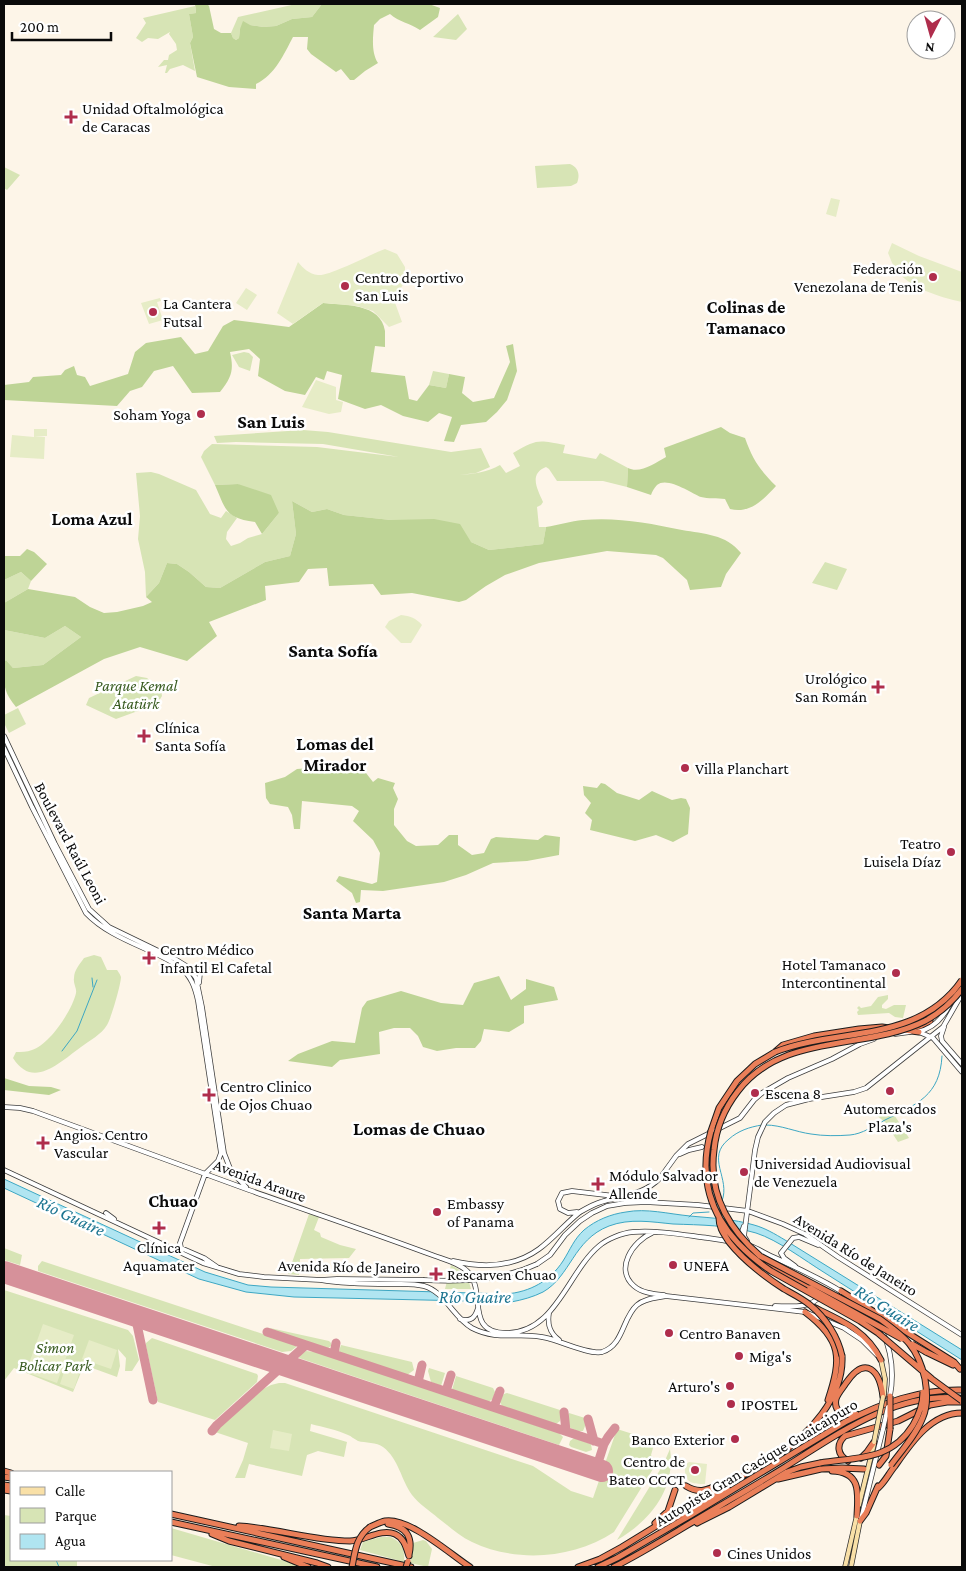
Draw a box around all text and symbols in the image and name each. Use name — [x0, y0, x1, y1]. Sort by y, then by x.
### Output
scale bar — [12, 10, 111, 42]
north arrow — [906, 10, 956, 60]
text: 200 m — [20, 19, 59, 35]
text: N — [924, 39, 935, 56]
place label: Unidad Oftalmológica de Caracas — [82, 100, 224, 135]
marker: Unidad Oftalmológica de Caracas — [64, 110, 78, 124]
place label: Federación Venezolana de Tenis — [794, 260, 923, 295]
place label: Centro deportivo San Luis — [355, 269, 464, 304]
marker: Federación Venezolana de Tenis — [927, 271, 939, 283]
marker: Centro deportivo San Luis — [339, 280, 351, 292]
place label: La Cantera Futsal — [163, 295, 232, 330]
district label: Colinas de Tamanaco — [706, 297, 786, 338]
marker: La Cantera Futsal — [147, 306, 159, 318]
place label: Soham Yoga — [113, 406, 192, 424]
marker: Soham Yoga — [195, 408, 207, 420]
district label: San Luis — [237, 411, 305, 432]
district label: Loma Azul — [52, 509, 132, 529]
district label: Santa Sofía — [288, 640, 379, 661]
place label: Urológico San Román — [795, 670, 867, 705]
park label: Parque Kemal Atatürk — [95, 677, 179, 712]
marker: Urológico San Román — [871, 680, 885, 694]
place label: Clínica Santa Sofía — [155, 719, 226, 754]
marker: Clínica Santa Sofía — [137, 729, 151, 743]
district label: Lomas del Mirador — [296, 734, 374, 775]
place label: Villa Planchart — [695, 760, 789, 777]
marker: Villa Planchart — [679, 762, 691, 774]
street label: Boulevard Raúl Leoni — [31, 779, 110, 907]
place label: Teatro Luisela Díaz — [864, 835, 941, 870]
marker: Teatro Luisela Díaz — [945, 846, 957, 858]
district label: Santa Marta — [303, 902, 402, 923]
place label: Centro Médico Infantil El Cafetal — [160, 941, 272, 976]
marker: Centro Médico Infantil El Cafetal — [142, 951, 156, 965]
place label: Hotel Tamanaco Intercontinental — [781, 956, 886, 991]
marker: Hotel Tamanaco Intercontinental — [890, 967, 902, 979]
place label: Centro Clinico de Ojos Chuao — [220, 1078, 312, 1114]
place label: Escena 8 — [765, 1085, 821, 1102]
marker: Automercados Plaza's — [884, 1085, 896, 1097]
marker: Escena 8 — [749, 1087, 761, 1099]
marker: Centro Clinico de Ojos Chuao — [202, 1088, 216, 1102]
place label: Automercados Plaza's — [844, 1100, 936, 1135]
district label: Lomas de Chuao — [353, 1118, 485, 1139]
place label: Angios. Centro Vascular — [54, 1126, 148, 1161]
marker: Angios. Centro Vascular — [36, 1136, 50, 1150]
place label: Universidad Audiovisual de Venezuela — [754, 1155, 911, 1190]
street label: Avenida Araure — [211, 1156, 308, 1205]
marker: Universidad Audiovisual de Venezuela — [738, 1166, 750, 1178]
place label: Módulo Salvador Allende — [609, 1167, 718, 1202]
marker: Módulo Salvador Allende — [591, 1177, 605, 1191]
district label: Chuao — [148, 1191, 198, 1211]
water label: Río Guaire — [34, 1192, 108, 1240]
place label: Embassy of Panama — [447, 1195, 515, 1230]
marker: Embassy of Panama — [431, 1206, 443, 1218]
street label: Avenida Río de Janeiro — [790, 1210, 921, 1300]
marker: Clínica Aquamater — [152, 1221, 166, 1235]
place label: Clínica Aquamater — [123, 1239, 195, 1275]
street label: Avenida Río de Janeiro — [278, 1257, 420, 1277]
place label: UNEFA — [683, 1257, 730, 1274]
marker: UNEFA — [667, 1259, 679, 1271]
place label: Rescarven Chuao — [447, 1266, 557, 1283]
marker: Rescarven Chuao — [429, 1267, 443, 1281]
water label: Río Guaire — [851, 1280, 923, 1336]
water label: Río Guaire — [439, 1287, 511, 1307]
place label: Centro Banaven — [679, 1325, 781, 1342]
marker: Centro Banaven — [663, 1327, 675, 1339]
park label: Simon Bolicar Park — [18, 1339, 93, 1374]
place label: Miga's — [749, 1348, 791, 1366]
marker: Miga's — [733, 1350, 745, 1362]
place label: Arturo's — [668, 1378, 720, 1395]
marker: Arturo's — [724, 1380, 736, 1392]
street label: Autopista Gran Cacique Guaicaipuro — [652, 1395, 861, 1530]
place label: IPOSTEL — [741, 1396, 797, 1413]
marker: IPOSTEL — [725, 1398, 737, 1410]
place label: Banco Exterior — [631, 1431, 725, 1448]
marker: Banco Exterior — [729, 1433, 741, 1445]
place label: Centro de Bateo CCCT — [609, 1453, 685, 1488]
marker: Centro de Bateo CCCT — [689, 1464, 701, 1476]
legend — [10, 1471, 172, 1561]
text: Calle — [55, 1483, 86, 1499]
text: Parque — [55, 1508, 97, 1525]
text: Agua — [55, 1533, 86, 1550]
place label: Cines Unidos — [727, 1545, 811, 1562]
marker: Cines Unidos — [711, 1547, 723, 1559]

